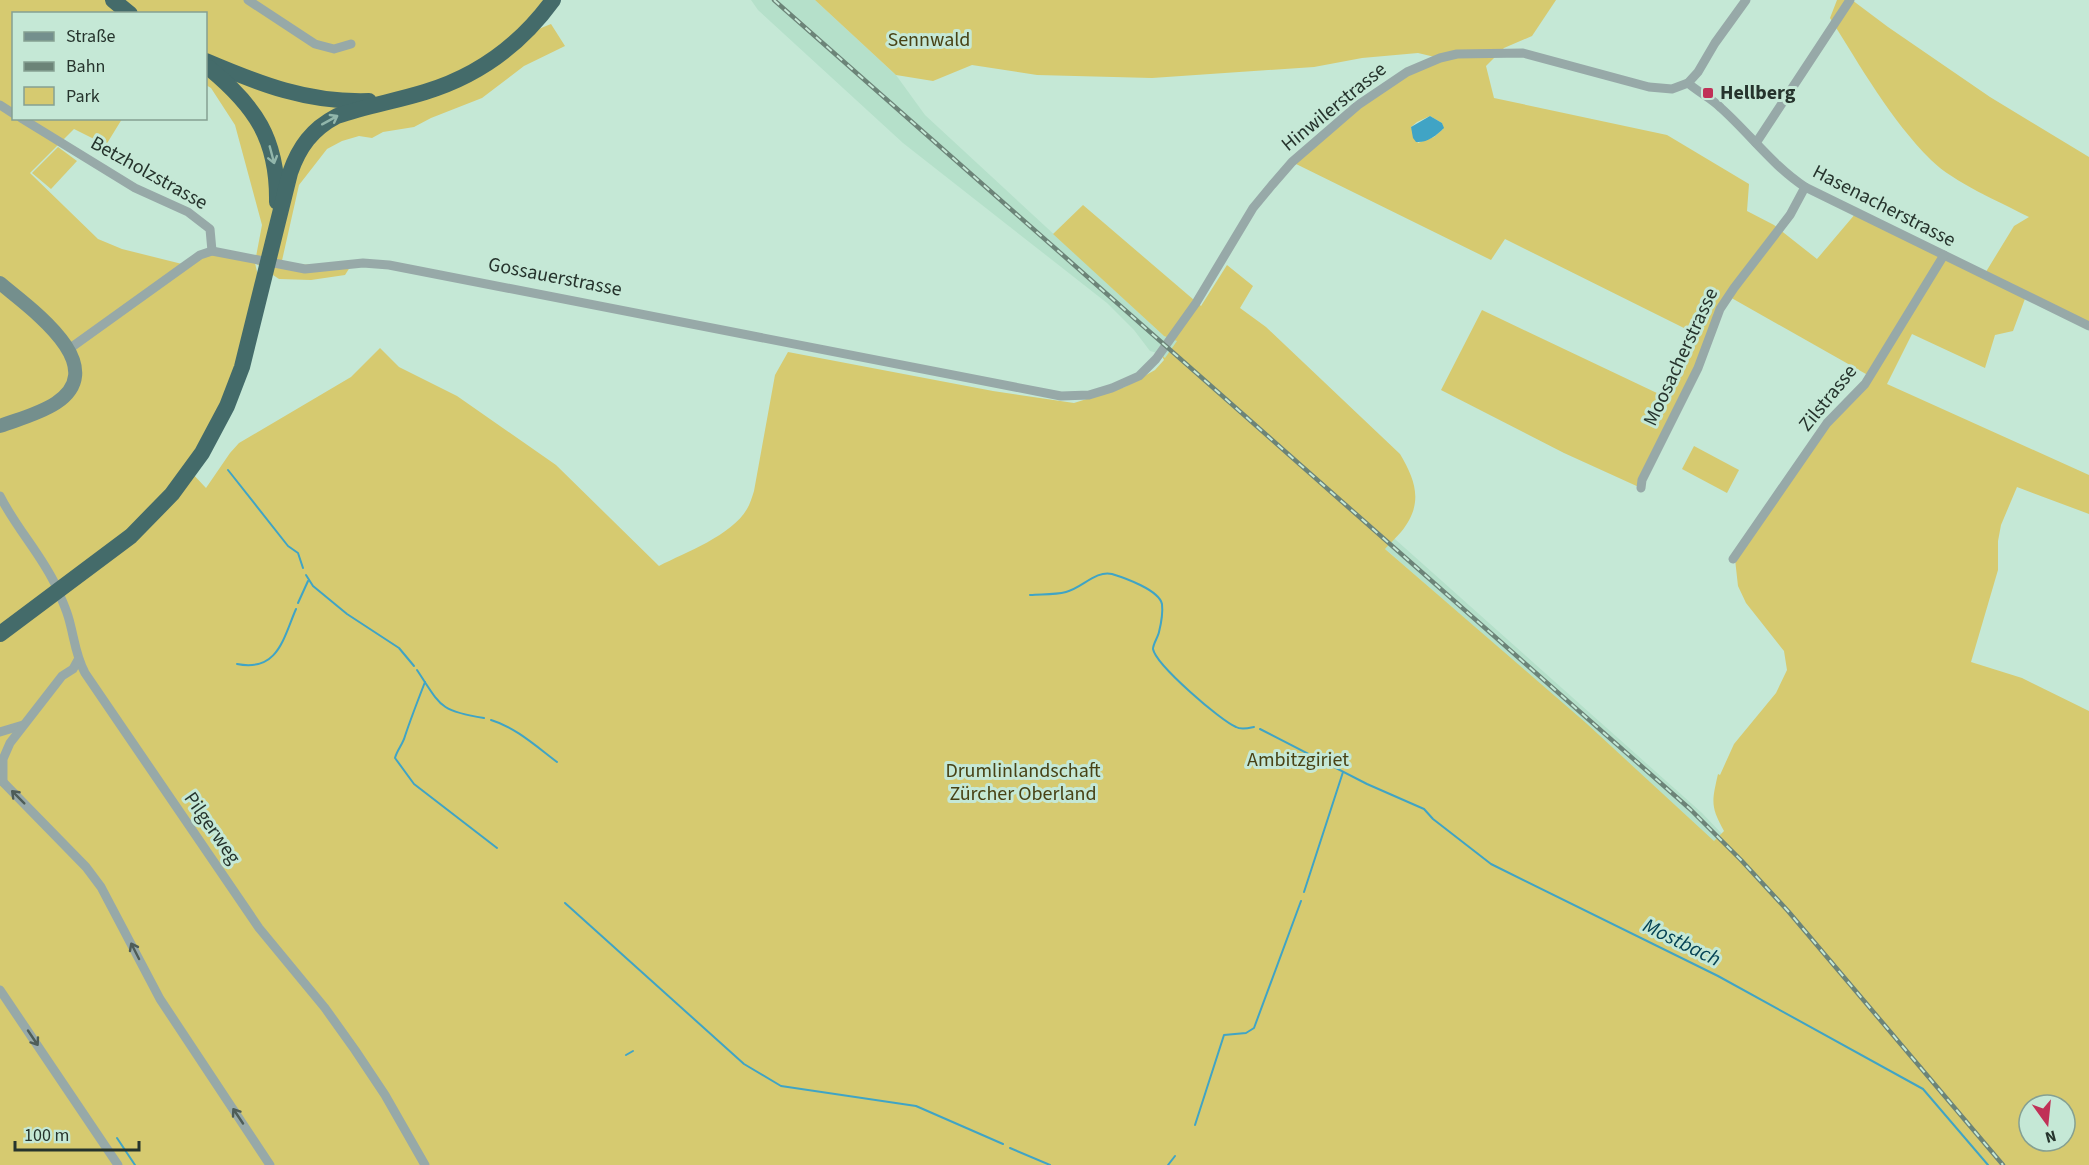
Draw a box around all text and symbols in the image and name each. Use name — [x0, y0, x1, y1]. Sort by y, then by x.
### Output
legend — [12, 12, 207, 120]
text: Straße — [66, 24, 116, 49]
park label: Sennwald — [888, 26, 970, 54]
text: Bahn — [66, 54, 105, 79]
street label: Hinwilerstrasse — [1275, 56, 1393, 158]
place label: Hellberg — [1720, 79, 1796, 107]
text: Park — [66, 84, 100, 109]
marker: Hellberg — [1701, 86, 1715, 100]
one-way arrow — [321, 114, 338, 126]
street label: Betzholzstrasse — [85, 129, 213, 217]
one-way arrow — [266, 145, 278, 164]
street label: Hasenacherstrasse — [1808, 158, 1960, 254]
street label: Gossauerstrasse — [486, 250, 624, 304]
street label: Moosacherstrasse — [1637, 283, 1725, 431]
street label: Zilstrasse — [1792, 359, 1864, 437]
park label: Ambitzgiriet — [1247, 746, 1349, 774]
park label: Drumlinlandschaft Zürcher Oberland — [945, 757, 1101, 808]
street label: Pilgerweg — [177, 786, 247, 870]
one-way arrow — [10, 790, 25, 805]
water label: Mostbach — [1638, 910, 1726, 974]
one-way arrow — [129, 943, 141, 960]
one-way arrow — [26, 1030, 39, 1047]
north arrow — [2017, 1093, 2077, 1153]
one-way arrow — [232, 1109, 244, 1125]
scale bar — [15, 1114, 140, 1152]
text: 100 m — [24, 1123, 69, 1148]
text: N — [2043, 1125, 2059, 1149]

